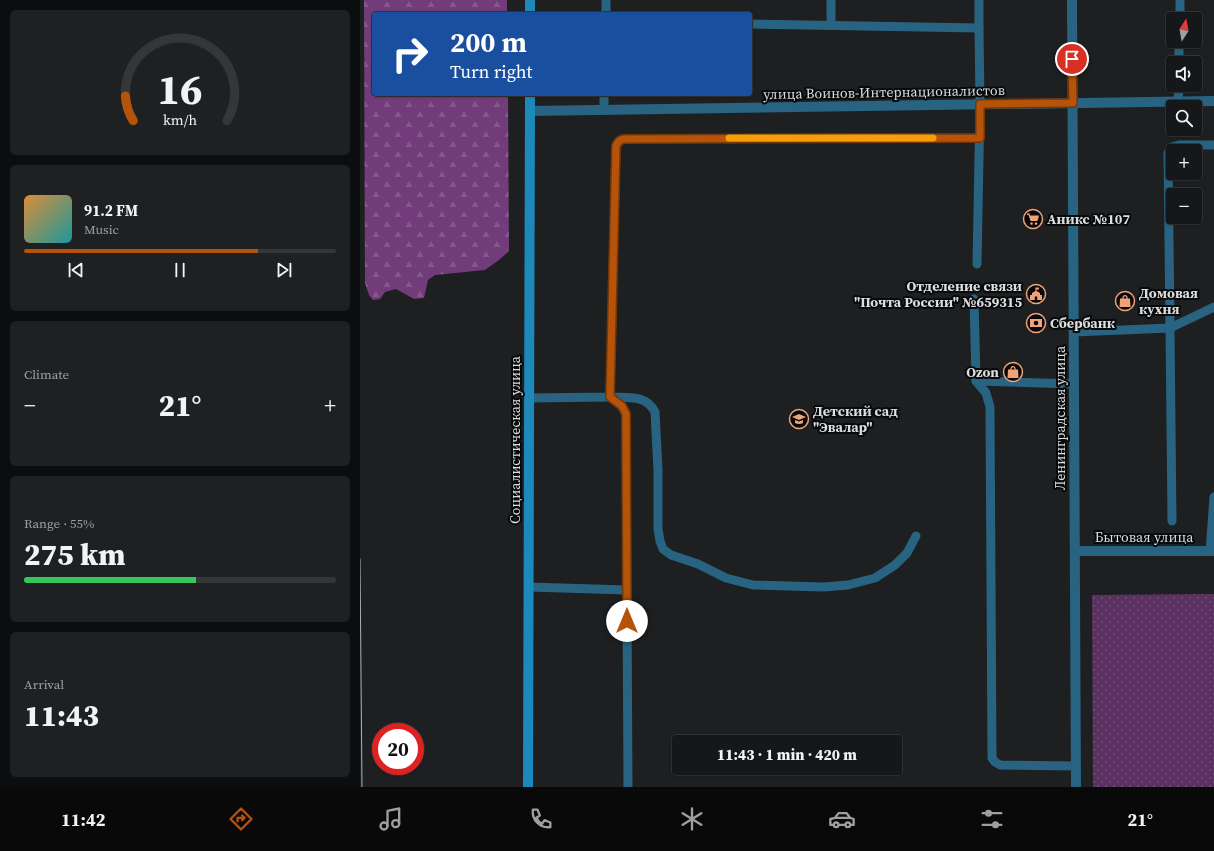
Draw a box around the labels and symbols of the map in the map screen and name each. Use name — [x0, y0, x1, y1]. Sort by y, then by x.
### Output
north arrow — [1166, 12, 1202, 48]
pin — [1055, 42, 1089, 76]
street label: улица Воинов-Интернационалистов — [763, 80, 1005, 104]
supermarket icon: Аникс №107 — [1022, 208, 1044, 230]
place label: Аникс №107 — [1047, 209, 1130, 229]
place label: Отделение связи "Почта России" №659315 — [854, 276, 1022, 312]
public building icon: Отделение связи "Почта России" №659315 — [1025, 283, 1047, 305]
place label: Домовая кухня — [1139, 283, 1198, 319]
shop icon: Домовая кухня — [1114, 290, 1136, 312]
bank icon: Сбербанк — [1025, 312, 1047, 334]
place label: Сбербанк — [1050, 313, 1116, 333]
street label: Ленинградская улица — [1050, 345, 1070, 490]
street label: Социалистическая улица — [505, 355, 525, 524]
shop icon: Ozon — [1002, 361, 1024, 383]
place label: Ozon — [966, 362, 999, 382]
place label: Детский сад "Эвалар" — [813, 401, 898, 437]
school or university icon: Детский сад "Эвалар" — [788, 408, 810, 430]
street label: Бытовая улица — [1095, 527, 1194, 547]
position arrow — [606, 600, 648, 642]
speed limit sign: 20 — [372, 723, 424, 775]

